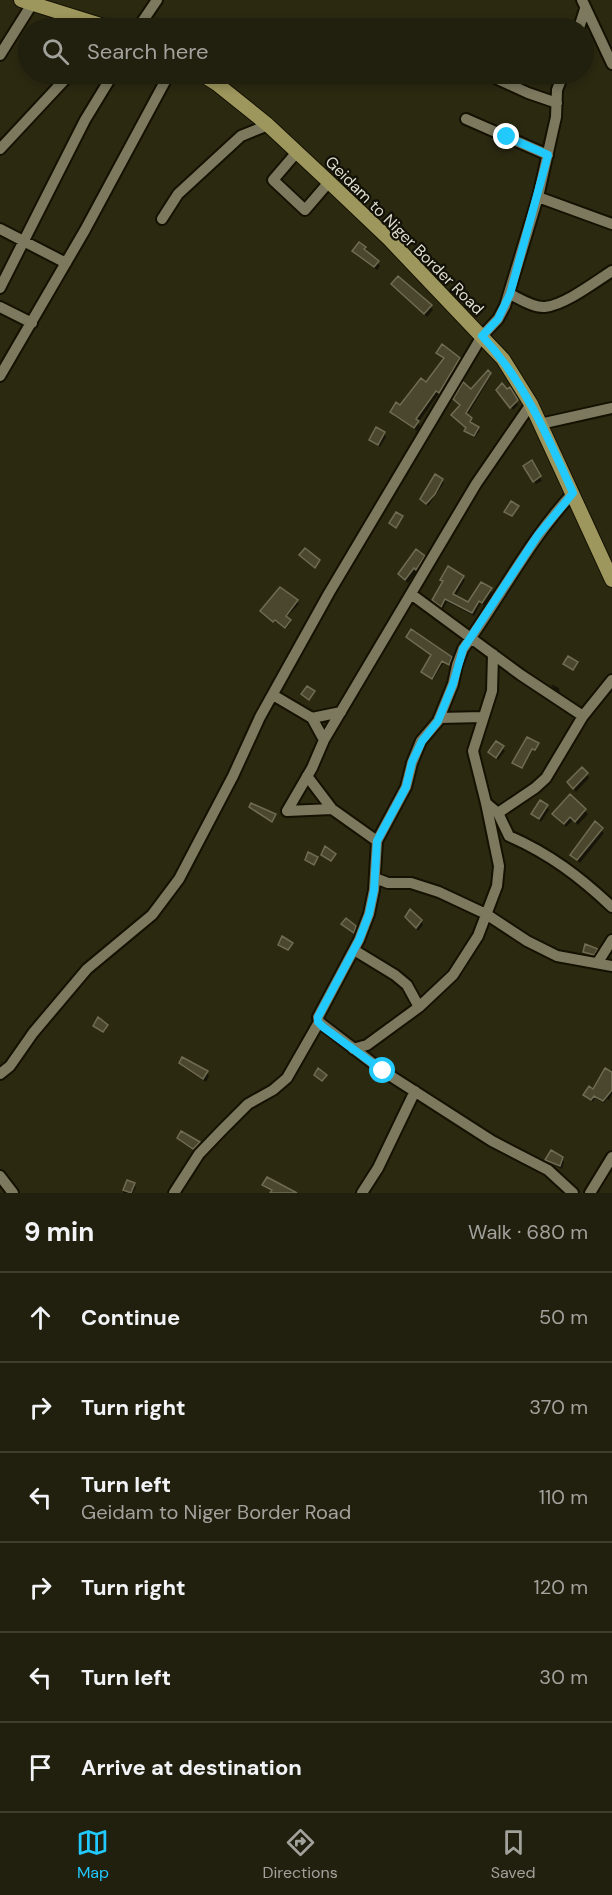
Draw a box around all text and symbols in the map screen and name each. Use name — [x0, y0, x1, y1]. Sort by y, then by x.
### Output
search box — [18, 18, 594, 84]
icon: search — [39, 35, 72, 68]
text: Search here — [87, 37, 208, 66]
route end — [493, 123, 519, 149]
street label: Geidam to Niger Border Road — [321, 152, 488, 319]
route start — [369, 1057, 395, 1083]
text: 9 min — [24, 1215, 94, 1249]
text: Walk · 680 m — [468, 1219, 588, 1245]
icon: ahead — [24, 1301, 57, 1334]
text: Continue — [81, 1303, 180, 1332]
text: 50 m — [539, 1304, 588, 1330]
icon: right — [24, 1391, 57, 1424]
text: Turn right — [81, 1393, 186, 1422]
text: 370 m — [529, 1394, 588, 1420]
text: Turn left — [81, 1470, 171, 1499]
icon: left — [24, 1481, 57, 1514]
text: 110 m — [539, 1484, 588, 1510]
text: Geidam to Niger Border Road — [81, 1499, 351, 1525]
icon: right — [24, 1571, 57, 1604]
text: Turn right — [81, 1573, 186, 1602]
text: 120 m — [534, 1574, 588, 1600]
icon: left — [24, 1661, 57, 1694]
text: Turn left — [81, 1663, 171, 1692]
text: 30 m — [539, 1664, 588, 1690]
icon: arrive — [24, 1751, 57, 1784]
text: Arrive at destination — [81, 1753, 302, 1782]
tab: Map — [76, 1826, 109, 1883]
tab: Directions — [262, 1826, 338, 1883]
tab: Saved — [491, 1826, 536, 1883]

